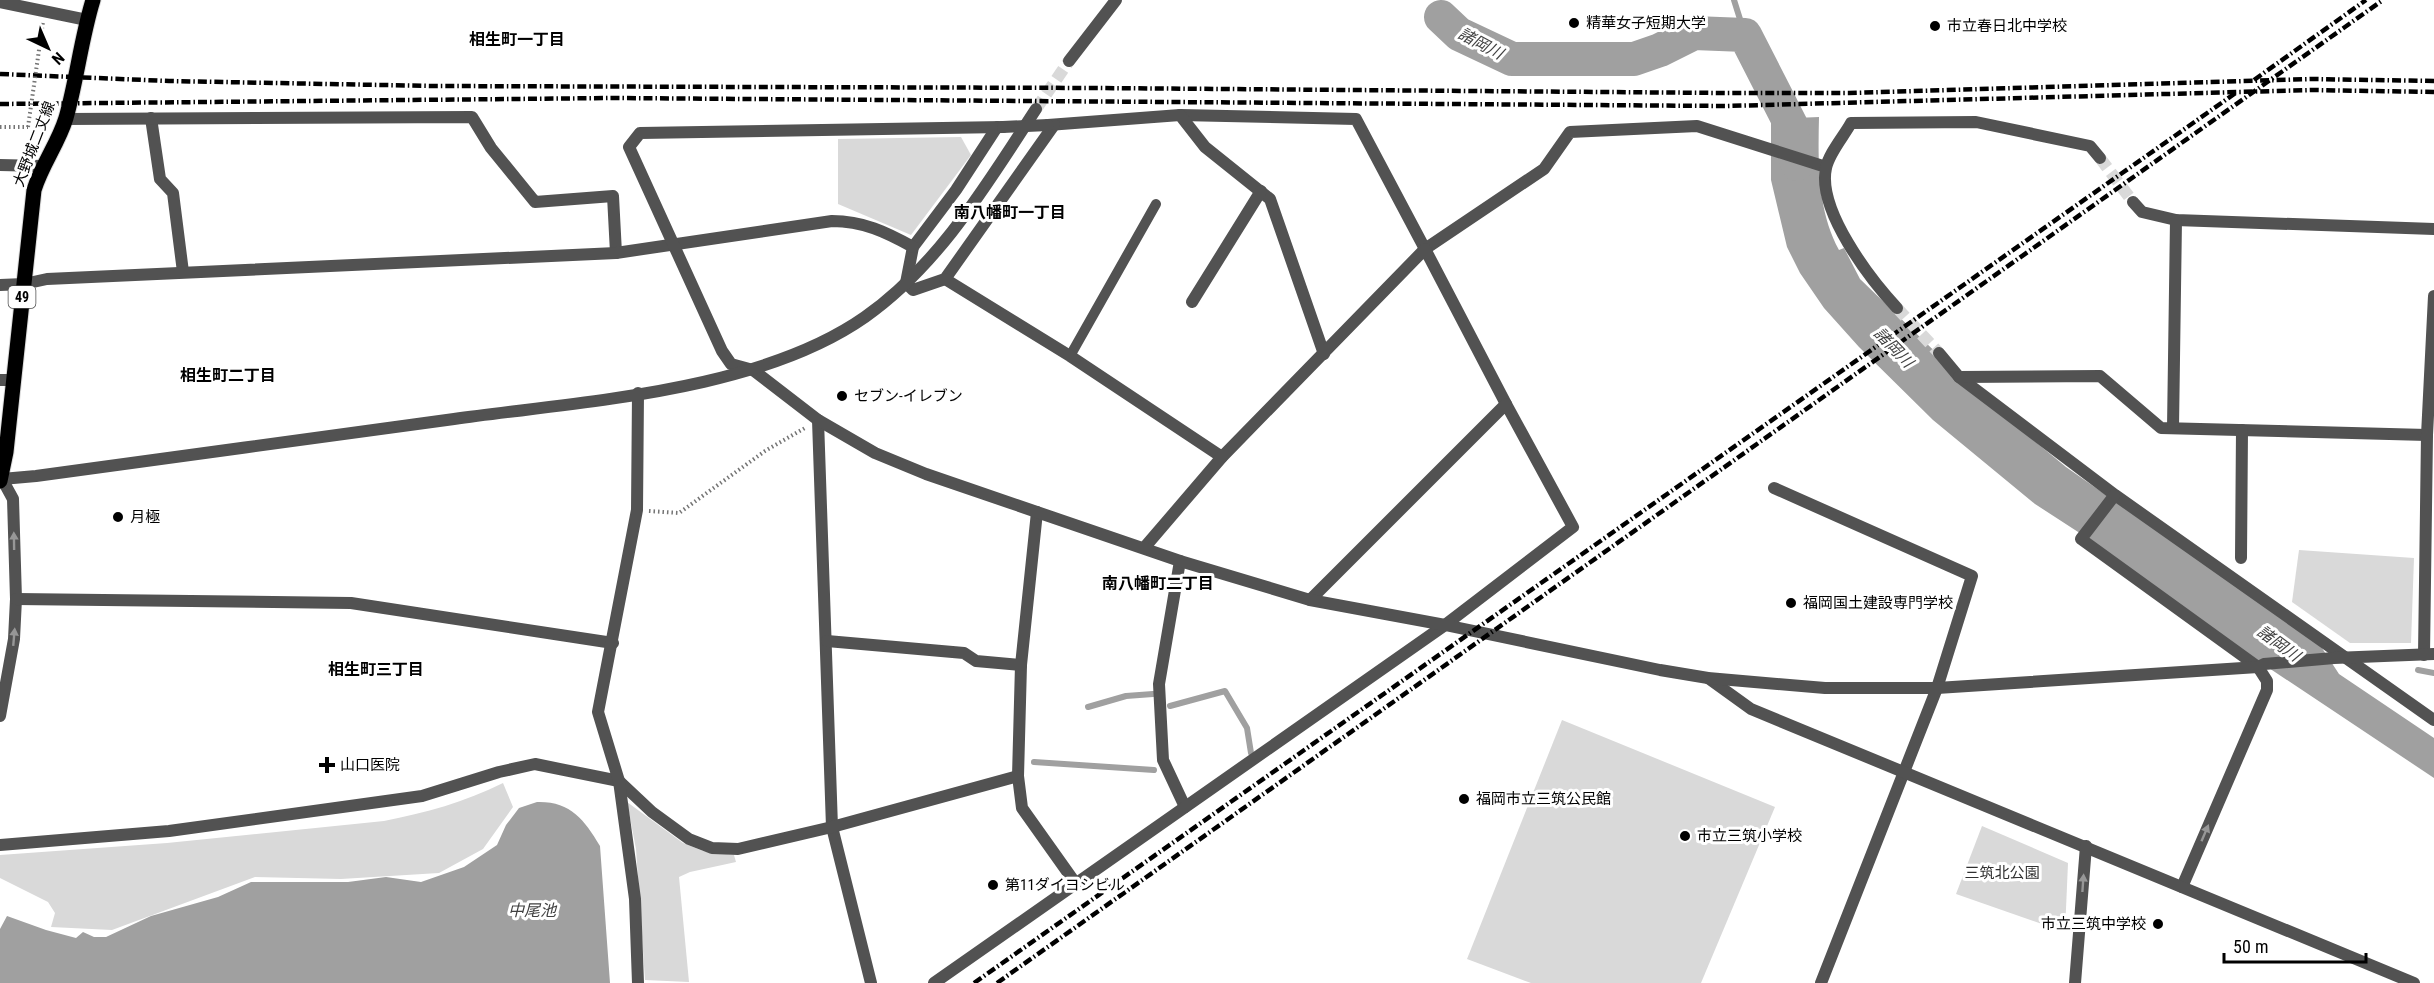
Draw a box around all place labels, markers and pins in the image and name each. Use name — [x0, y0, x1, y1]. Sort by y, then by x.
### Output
place label: 精華女子短期大学 — [1586, 14, 1706, 32]
marker: 精華女子短期大学 — [1567, 16, 1581, 30]
place label: 市立春日北中学校 — [1947, 17, 2067, 35]
marker: 市立春日北中学校 — [1928, 19, 1942, 33]
place label: セブン-イレブン — [854, 387, 963, 405]
marker: セブン-イレブン — [835, 389, 849, 403]
place label: 月極 — [130, 508, 160, 526]
marker: 月極 — [111, 510, 125, 524]
place label: 福岡国土建設専門学校 — [1803, 594, 1953, 612]
marker: 福岡国土建設専門学校 — [1784, 596, 1798, 610]
marker: 山口医院 — [318, 756, 336, 774]
place label: 山口医院 — [340, 756, 400, 774]
place label: 福岡市立三筑公民館 — [1476, 790, 1611, 808]
marker: 福岡市立三筑公民館 — [1457, 792, 1471, 806]
place label: 市立三筑小学校 — [1697, 827, 1802, 845]
marker: 市立三筑小学校 — [1678, 829, 1692, 843]
place label: 第11ダイヨシビル — [1005, 876, 1125, 894]
marker: 第11ダイヨシビル — [986, 878, 1000, 892]
place label: 市立三筑中学校 — [2041, 915, 2146, 933]
marker: 市立三筑中学校 — [2151, 917, 2165, 931]

